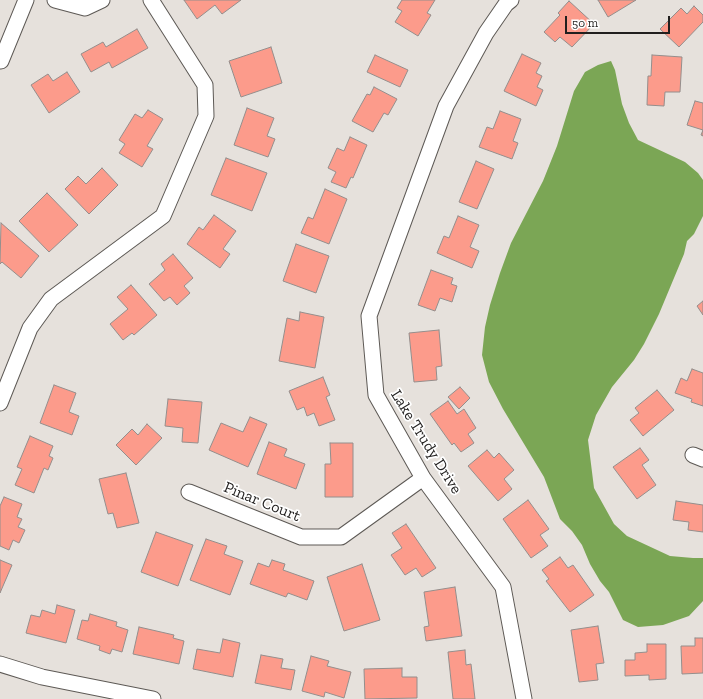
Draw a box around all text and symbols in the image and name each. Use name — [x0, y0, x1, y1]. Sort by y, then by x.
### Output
scale bar — [567, 8, 672, 34]
text: 50 m — [572, 16, 598, 30]
street label: Lake Trudy Drive — [386, 386, 466, 498]
street label: Pinar Court — [221, 478, 303, 526]

